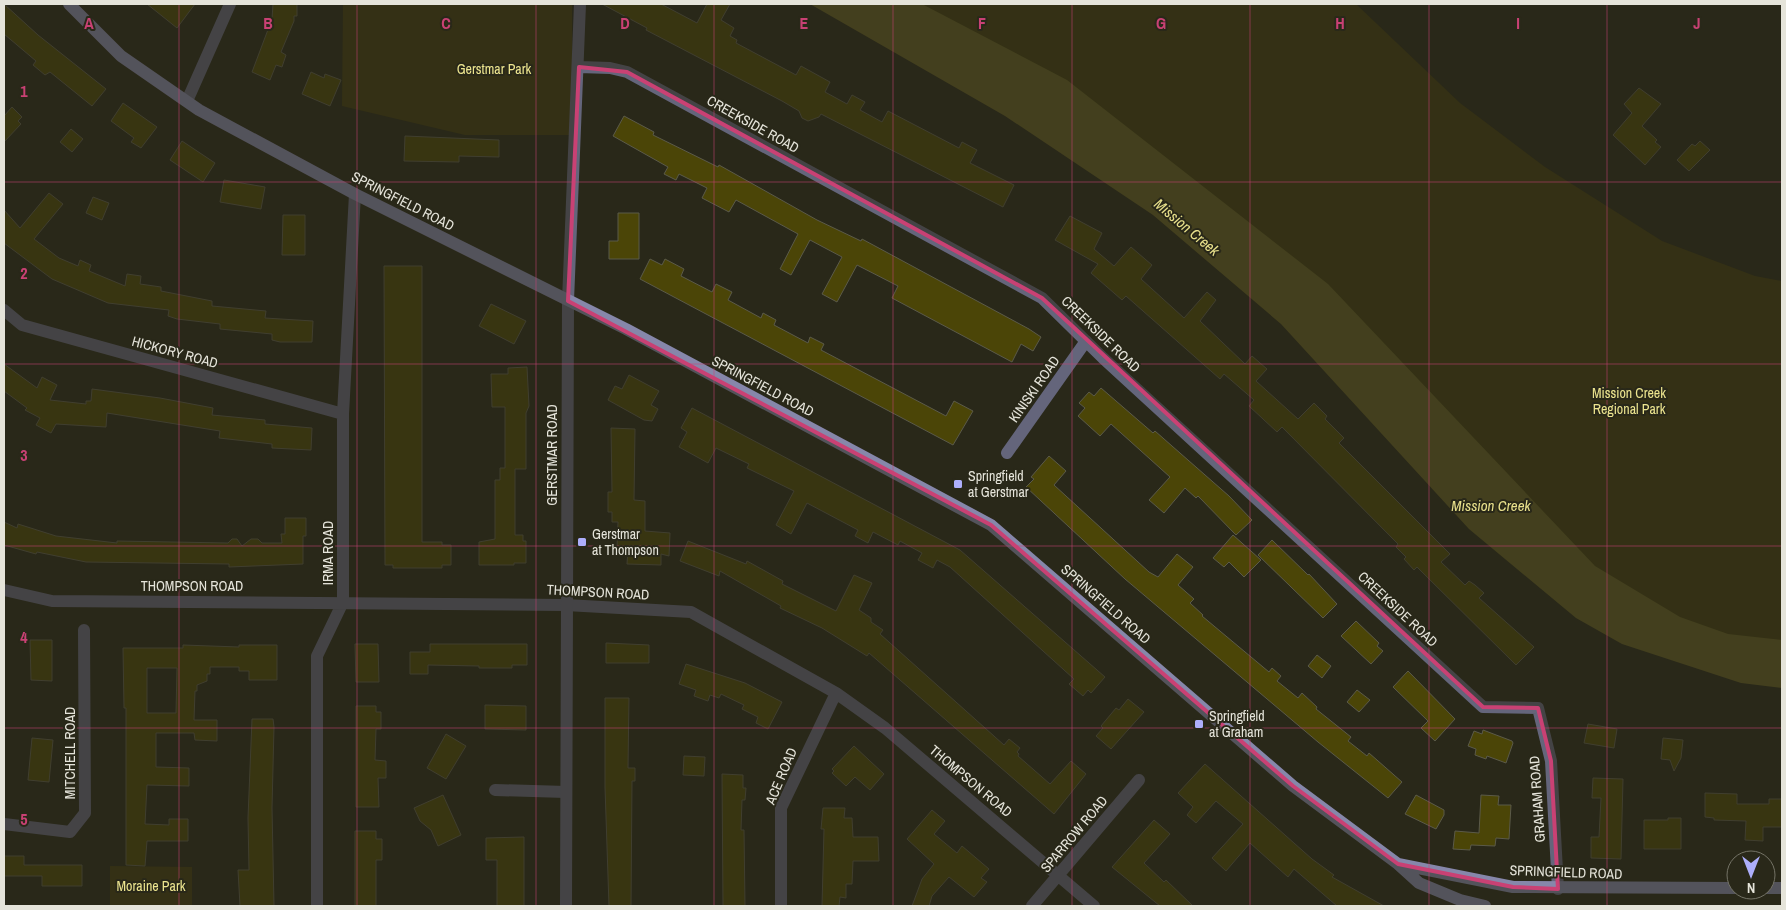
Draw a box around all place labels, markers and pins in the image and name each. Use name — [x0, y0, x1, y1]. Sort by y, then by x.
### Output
place label: Springfield at Gerstmar — [968, 467, 1029, 501]
marker: Springfield at Gerstmar — [952, 478, 964, 490]
place label: Gerstmar at Thompson — [592, 525, 659, 559]
marker: Gerstmar at Thompson — [576, 536, 588, 548]
place label: Springfield at Graham — [1209, 707, 1265, 741]
marker: Springfield at Graham — [1193, 718, 1205, 730]

